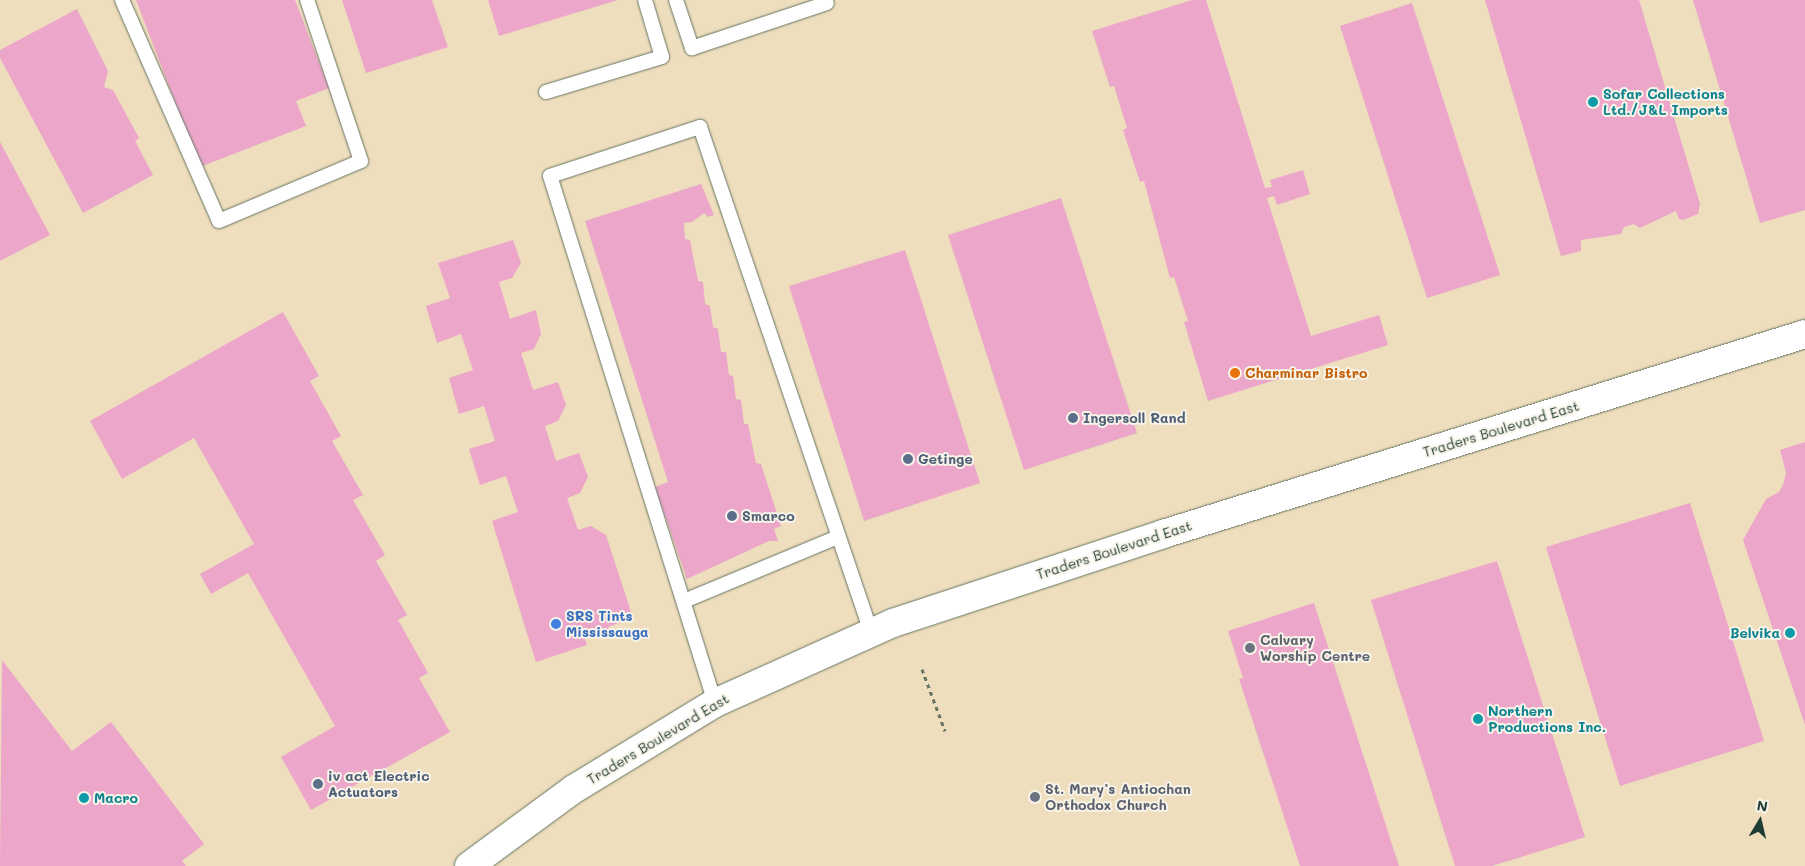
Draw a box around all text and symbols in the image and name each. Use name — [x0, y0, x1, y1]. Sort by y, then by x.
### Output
place label: Sofar Collections Ltd./J&L Imports — [1603, 86, 1728, 118]
marker: Sofar Collections Ltd./J&L Imports — [1587, 96, 1599, 108]
place label: Charminar Bistro — [1245, 365, 1367, 381]
marker: Charminar Bistro — [1229, 367, 1241, 379]
street label: Traders Boulevard East — [1421, 397, 1581, 461]
place label: Ingersoll Rand — [1083, 410, 1185, 426]
marker: Ingersoll Rand — [1067, 412, 1079, 424]
place label: Getinge — [918, 451, 973, 467]
marker: Getinge — [902, 453, 914, 465]
place label: Smarco — [742, 508, 795, 524]
marker: Smarco — [726, 510, 738, 522]
street label: Traders Boulevard East — [1034, 517, 1194, 583]
place label: SRS Tints Mississauga — [566, 608, 649, 640]
marker: SRS Tints Mississauga — [550, 618, 562, 630]
place label: Belvika — [1730, 625, 1780, 641]
marker: Belvika — [1784, 627, 1796, 639]
place label: Calvary Worship Centre — [1260, 632, 1370, 664]
marker: Calvary Worship Centre — [1244, 642, 1256, 654]
street label: Traders Boulevard East — [584, 690, 732, 788]
place label: Northern Productions Inc. — [1488, 703, 1606, 736]
marker: Northern Productions Inc. — [1472, 713, 1484, 725]
place label: iv act Electric Actuators — [328, 768, 430, 800]
marker: iv act Electric Actuators — [312, 778, 324, 790]
place label: St. Mary’s Antiochan Orthodox Church — [1045, 781, 1191, 814]
place label: Macro — [94, 790, 138, 806]
marker: St. Mary’s Antiochan Orthodox Church — [1029, 791, 1041, 803]
marker: Macro — [78, 792, 90, 804]
text: N — [1756, 795, 1769, 816]
north arrow — [1735, 796, 1785, 846]

